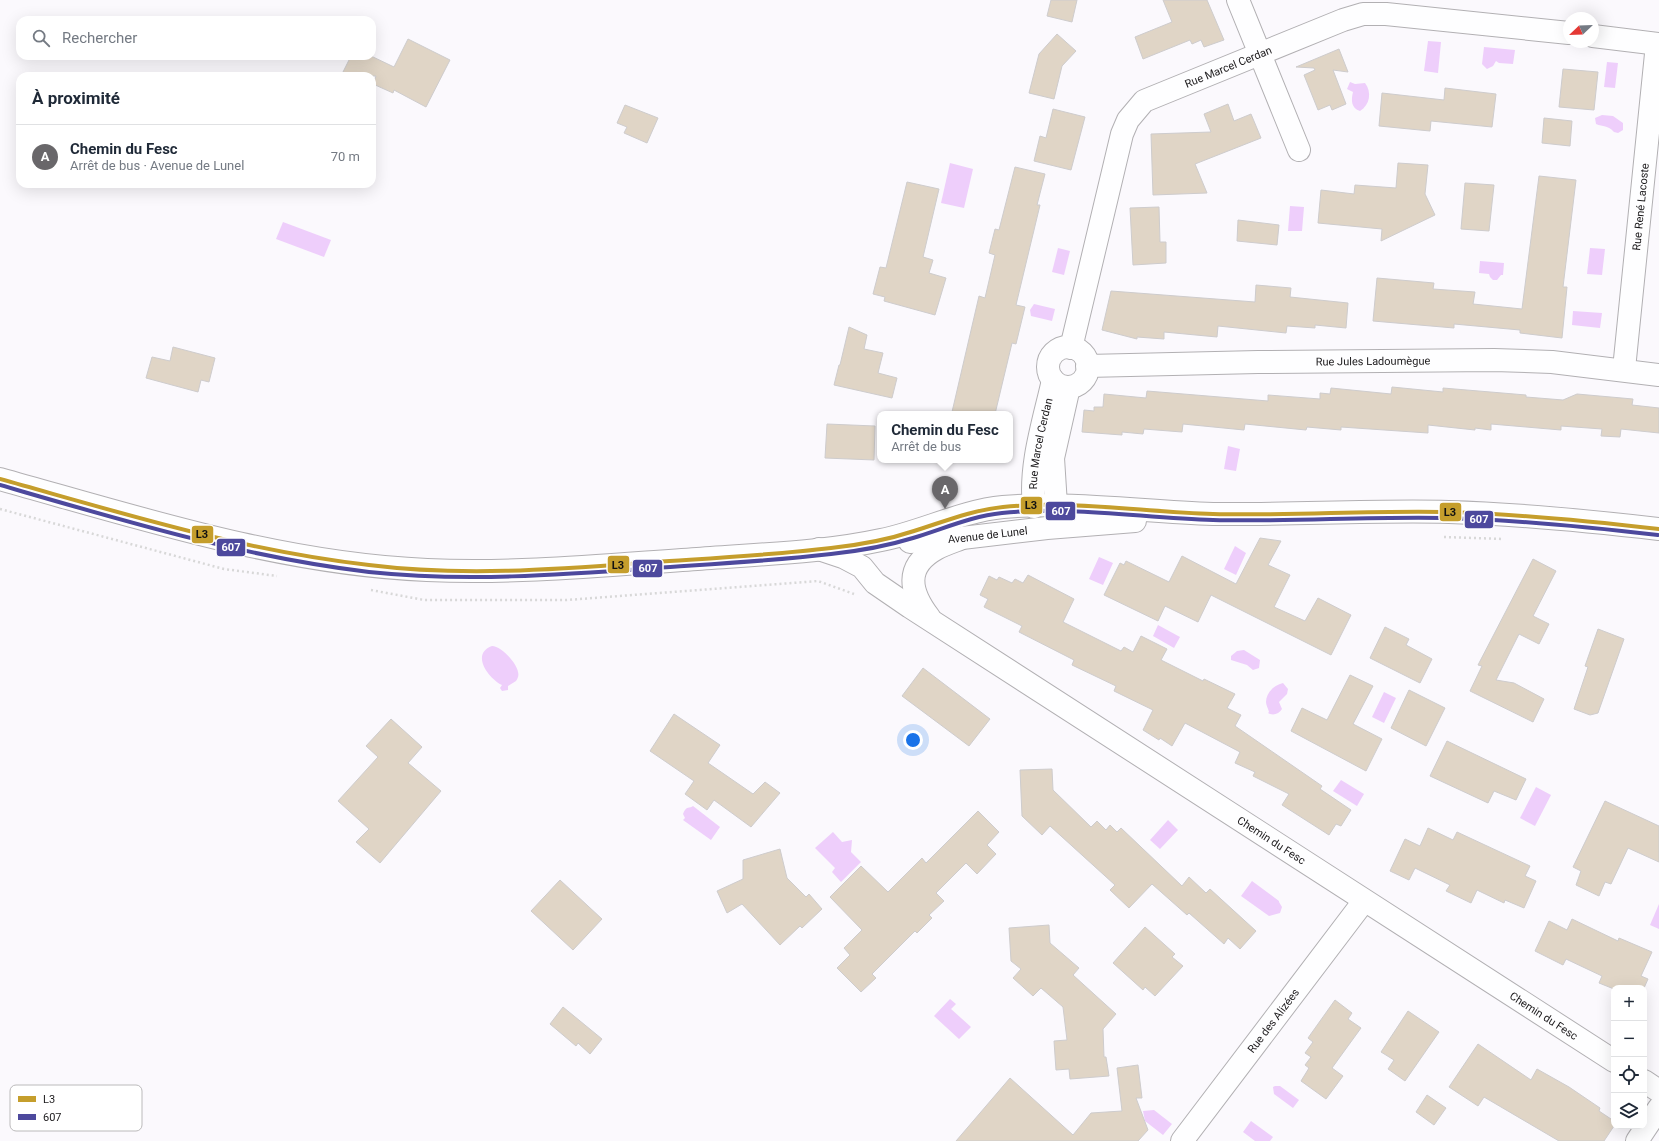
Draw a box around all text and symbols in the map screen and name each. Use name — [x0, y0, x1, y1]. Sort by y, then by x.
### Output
north arrow — [1563, 12, 1599, 48]
search box — [16, 16, 376, 60]
icon: search — [30, 27, 52, 49]
text: Rechercher — [62, 29, 137, 47]
street label: Rue Marcel Cerdan — [1183, 43, 1274, 90]
text: À proximité — [32, 88, 120, 108]
text: Chemin du Fesc — [70, 140, 178, 158]
text: A — [41, 149, 49, 164]
text: 70 m — [331, 149, 360, 164]
text: Arrêt de bus · Avenue de Lunel — [70, 158, 244, 173]
street label: Rue René Lacoste — [1630, 162, 1651, 251]
street label: Rue Jules Ladoumègue — [1316, 354, 1430, 368]
street label: Rue Marcel Cerdan — [1026, 397, 1055, 490]
popup — [877, 411, 1013, 463]
text: Chemin du Fesc — [891, 421, 999, 439]
text: Arrêt de bus — [891, 439, 961, 454]
pin: A — [932, 476, 958, 509]
line badge: L3 — [1020, 496, 1043, 515]
text: L3 — [1025, 499, 1037, 512]
line badge: 607 — [1045, 501, 1076, 521]
line badge: L3 — [1439, 502, 1462, 522]
text: 607 — [1052, 505, 1070, 518]
text: L3 — [1444, 506, 1456, 519]
line badge: 607 — [1464, 510, 1494, 529]
text: 607 — [1470, 513, 1488, 526]
street label: Avenue de Lunel — [947, 524, 1028, 546]
line badge: L3 — [191, 525, 214, 544]
text: L3 — [196, 528, 208, 541]
line badge: 607 — [216, 538, 246, 557]
text: 607 — [222, 541, 240, 554]
line badge: L3 — [607, 555, 630, 574]
text: L3 — [612, 559, 624, 572]
line badge: 607 — [632, 559, 663, 578]
text: 607 — [639, 562, 657, 575]
your location — [903, 730, 923, 750]
street label: Chemin du Fesc — [1235, 813, 1308, 867]
map controls — [1611, 985, 1647, 1129]
button: + — [1611, 985, 1647, 1021]
street label: Rue des Alizées — [1245, 986, 1302, 1055]
street label: Chemin du Fesc — [1507, 989, 1581, 1043]
button: − — [1611, 1021, 1647, 1057]
button: locate — [1611, 1057, 1647, 1093]
legend — [10, 1085, 142, 1131]
text: L3 — [43, 1093, 55, 1106]
button: layers — [1611, 1093, 1647, 1129]
text: 607 — [43, 1111, 62, 1124]

